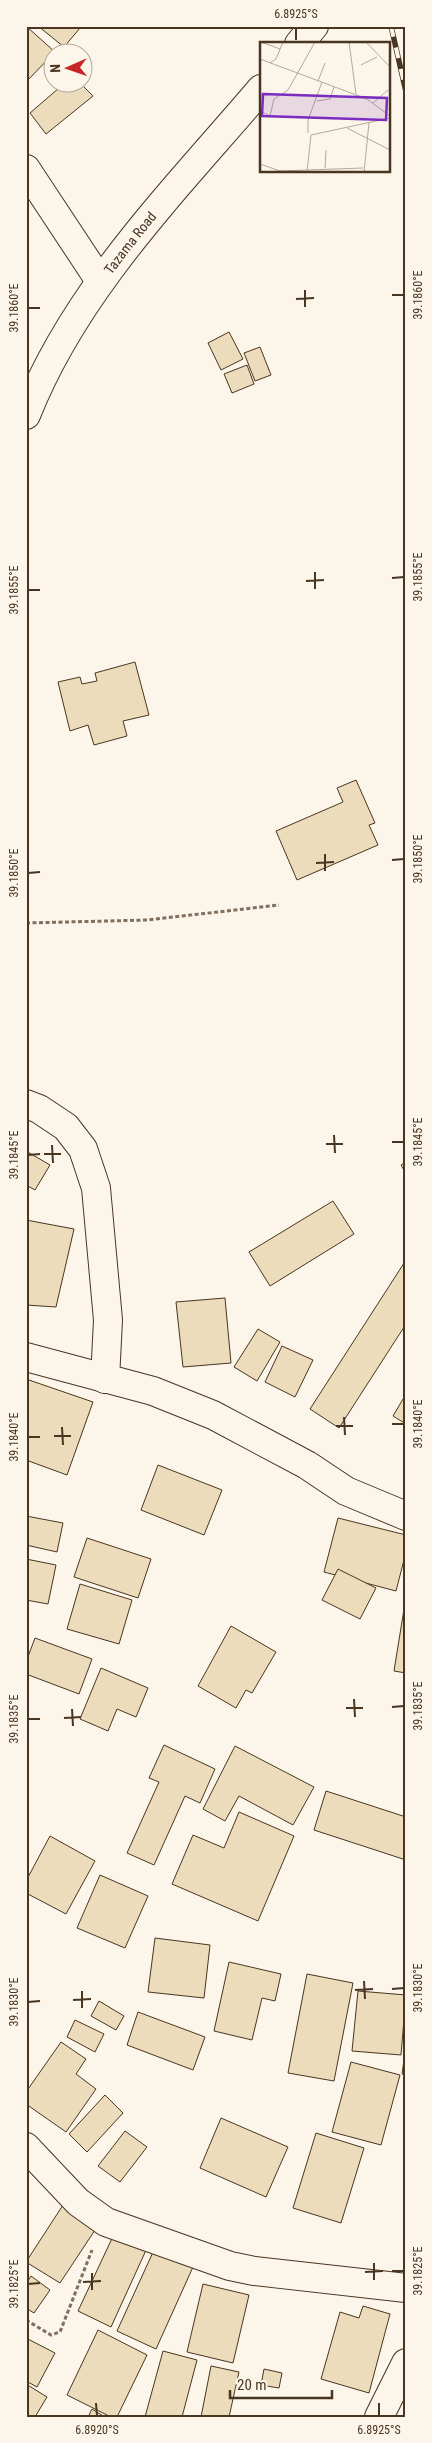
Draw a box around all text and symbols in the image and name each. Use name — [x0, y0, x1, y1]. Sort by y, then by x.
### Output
text: 6.8925°S — [274, 7, 318, 21]
north arrow — [42, 42, 92, 92]
inset map — [260, 42, 390, 172]
text: N — [47, 64, 63, 73]
street label: Tazama Road — [101, 208, 160, 277]
text: 39.1860°E — [411, 270, 425, 320]
text: 39.1860°E — [7, 283, 21, 333]
text: 39.1855°E — [411, 552, 425, 602]
text: 39.1855°E — [7, 565, 21, 615]
text: 39.1850°E — [411, 834, 425, 884]
text: 39.1850°E — [7, 848, 21, 898]
text: 39.1845°E — [411, 1117, 425, 1167]
text: 39.1845°E — [7, 1130, 21, 1180]
text: 39.1840°E — [411, 1399, 425, 1449]
text: 39.1840°E — [7, 1412, 21, 1462]
text: 39.1835°E — [411, 1681, 425, 1731]
text: 39.1835°E — [7, 1694, 21, 1744]
text: 39.1830°E — [411, 1963, 425, 2013]
text: 39.1830°E — [7, 1977, 21, 2027]
text: 39.1825°E — [411, 2246, 425, 2296]
text: 39.1825°E — [7, 2259, 21, 2309]
scale bar — [230, 2368, 332, 2400]
text: 20 m — [237, 2376, 267, 2394]
text: 6.8920°S — [75, 2423, 119, 2437]
text: 6.8925°S — [357, 2423, 401, 2437]

